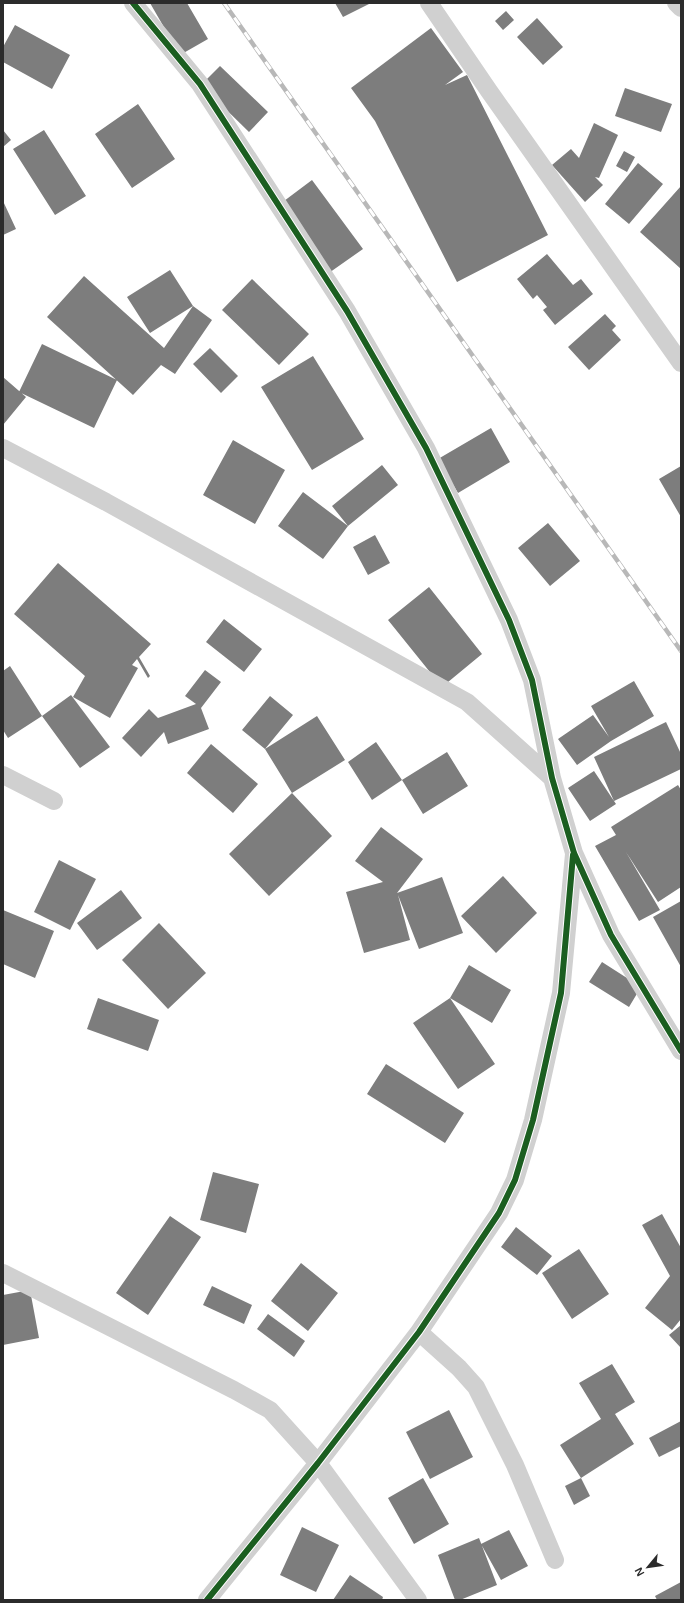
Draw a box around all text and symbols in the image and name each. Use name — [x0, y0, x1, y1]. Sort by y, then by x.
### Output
north arrow — [628, 1547, 668, 1587]
text: N — [632, 1565, 646, 1578]

